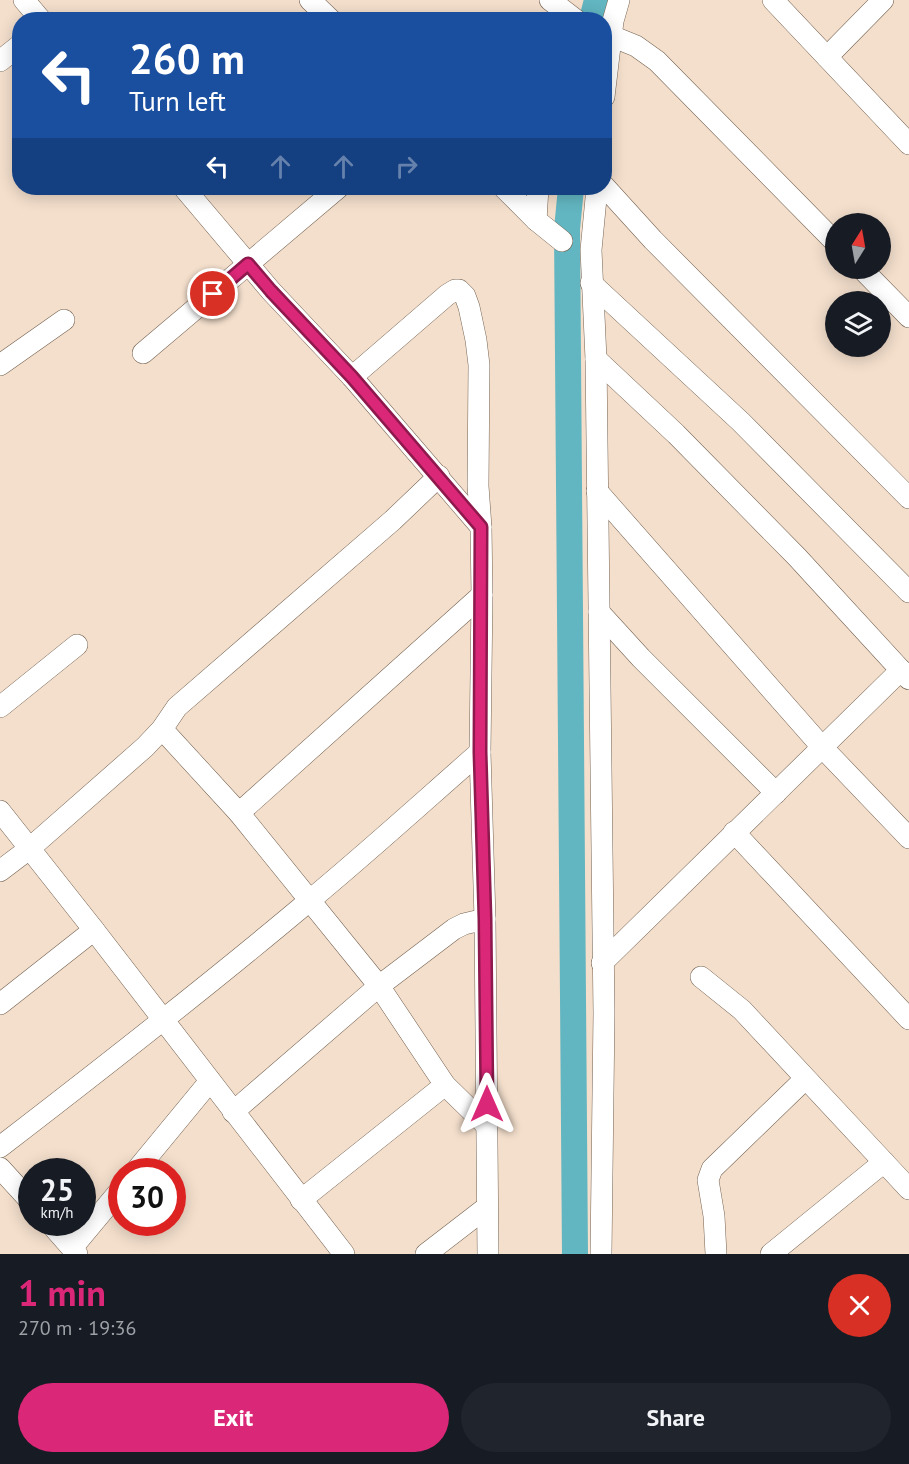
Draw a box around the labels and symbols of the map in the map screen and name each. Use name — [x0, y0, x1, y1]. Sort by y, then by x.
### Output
north arrow — [825, 213, 891, 279]
pin — [187, 268, 238, 319]
position arrow — [455, 1072, 519, 1136]
speed limit sign: 30 — [108, 1158, 186, 1236]

